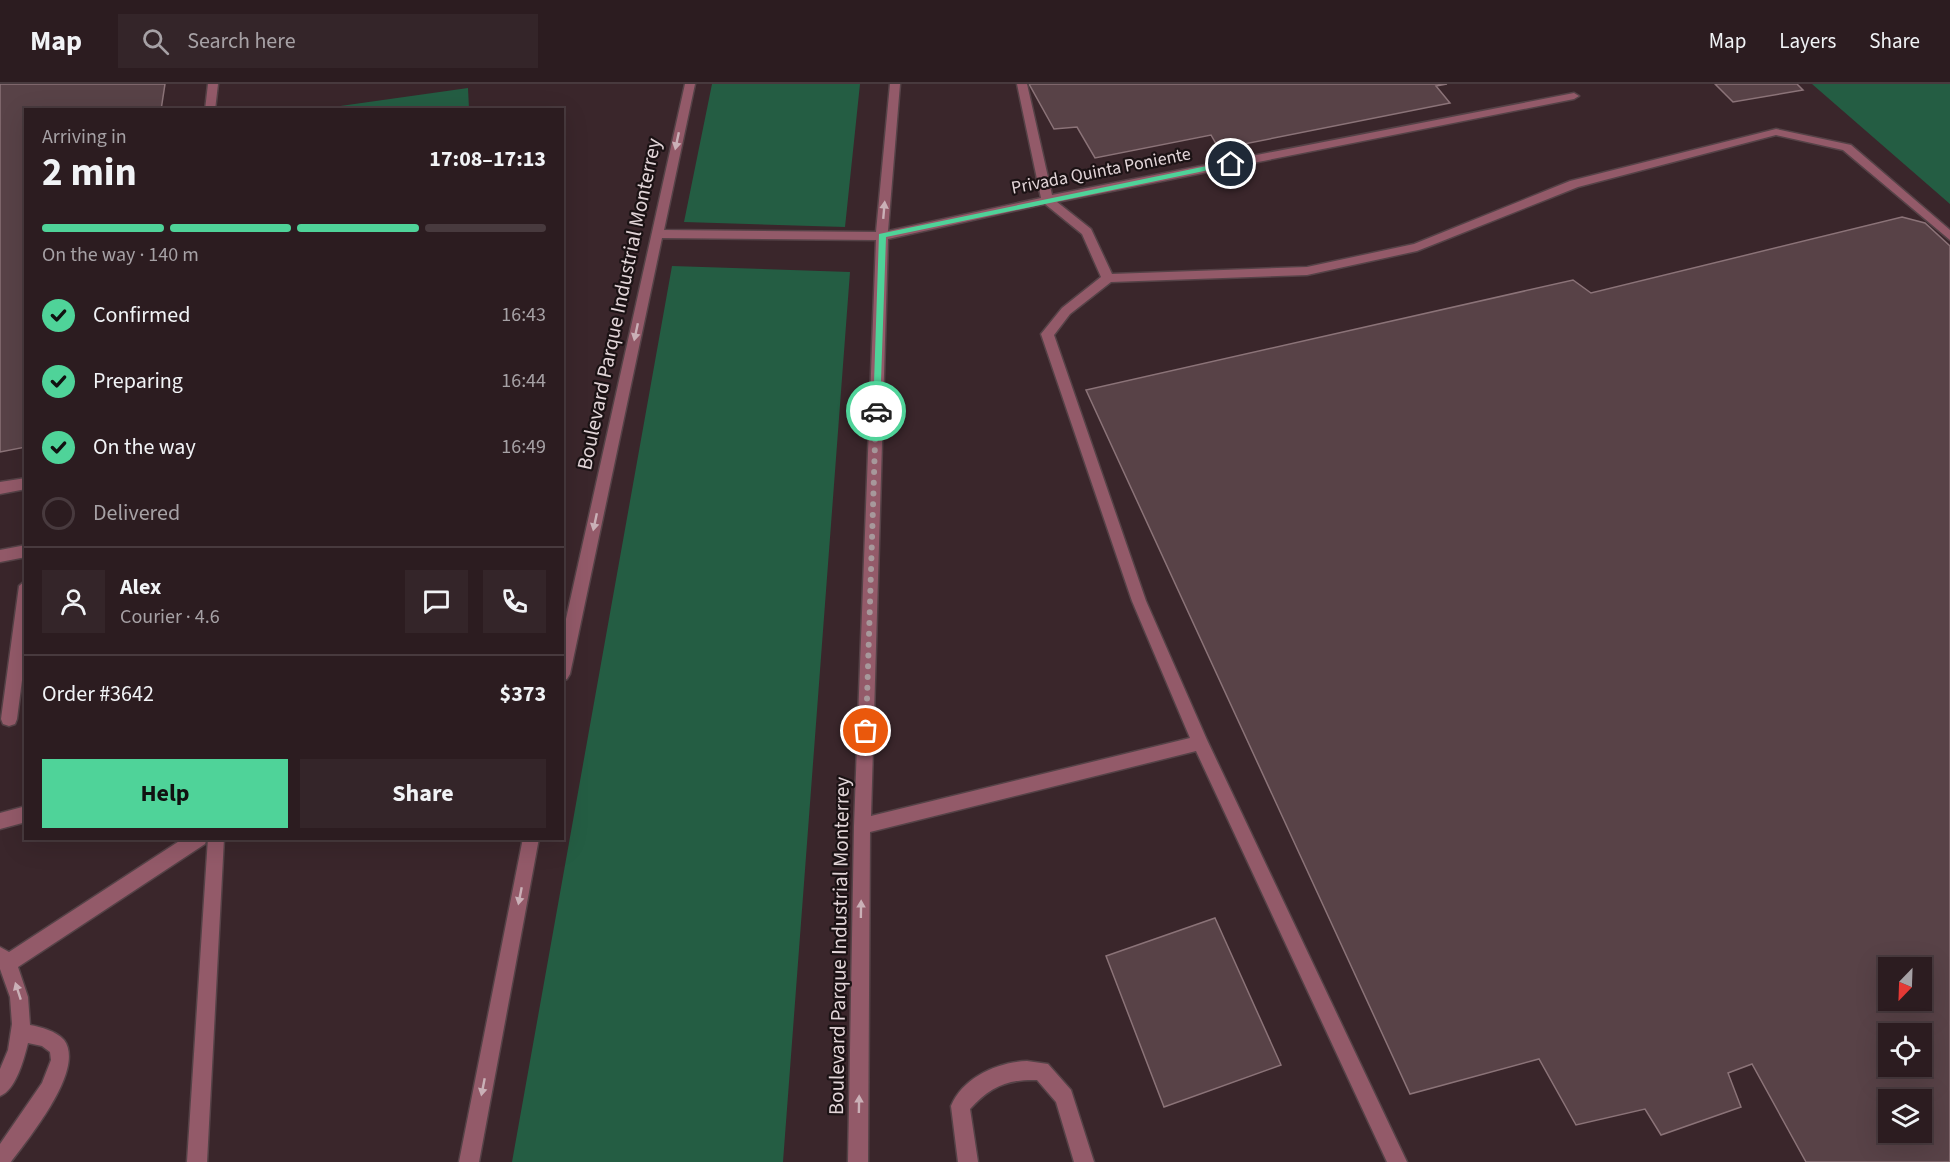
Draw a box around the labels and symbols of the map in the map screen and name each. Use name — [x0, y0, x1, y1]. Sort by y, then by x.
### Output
one-way arrow — [672, 132, 681, 151]
street label: Boulevard Parque Industrial Monterrey — [569, 135, 669, 473]
pin — [1205, 138, 1256, 189]
street label: Privada Quinta Poniente — [1009, 141, 1193, 201]
one-way arrow — [879, 200, 889, 219]
one-way arrow — [631, 322, 640, 341]
courier — [846, 381, 906, 441]
one-way arrow — [590, 513, 599, 532]
pin — [840, 705, 891, 756]
street label: Boulevard Parque Industrial Monterrey — [821, 776, 857, 1115]
one-way arrow — [515, 887, 524, 906]
one-way arrow — [856, 899, 866, 918]
north arrow — [1878, 957, 1932, 1011]
one-way arrow — [13, 982, 22, 1000]
one-way arrow — [478, 1078, 487, 1097]
one-way arrow — [854, 1094, 863, 1113]

